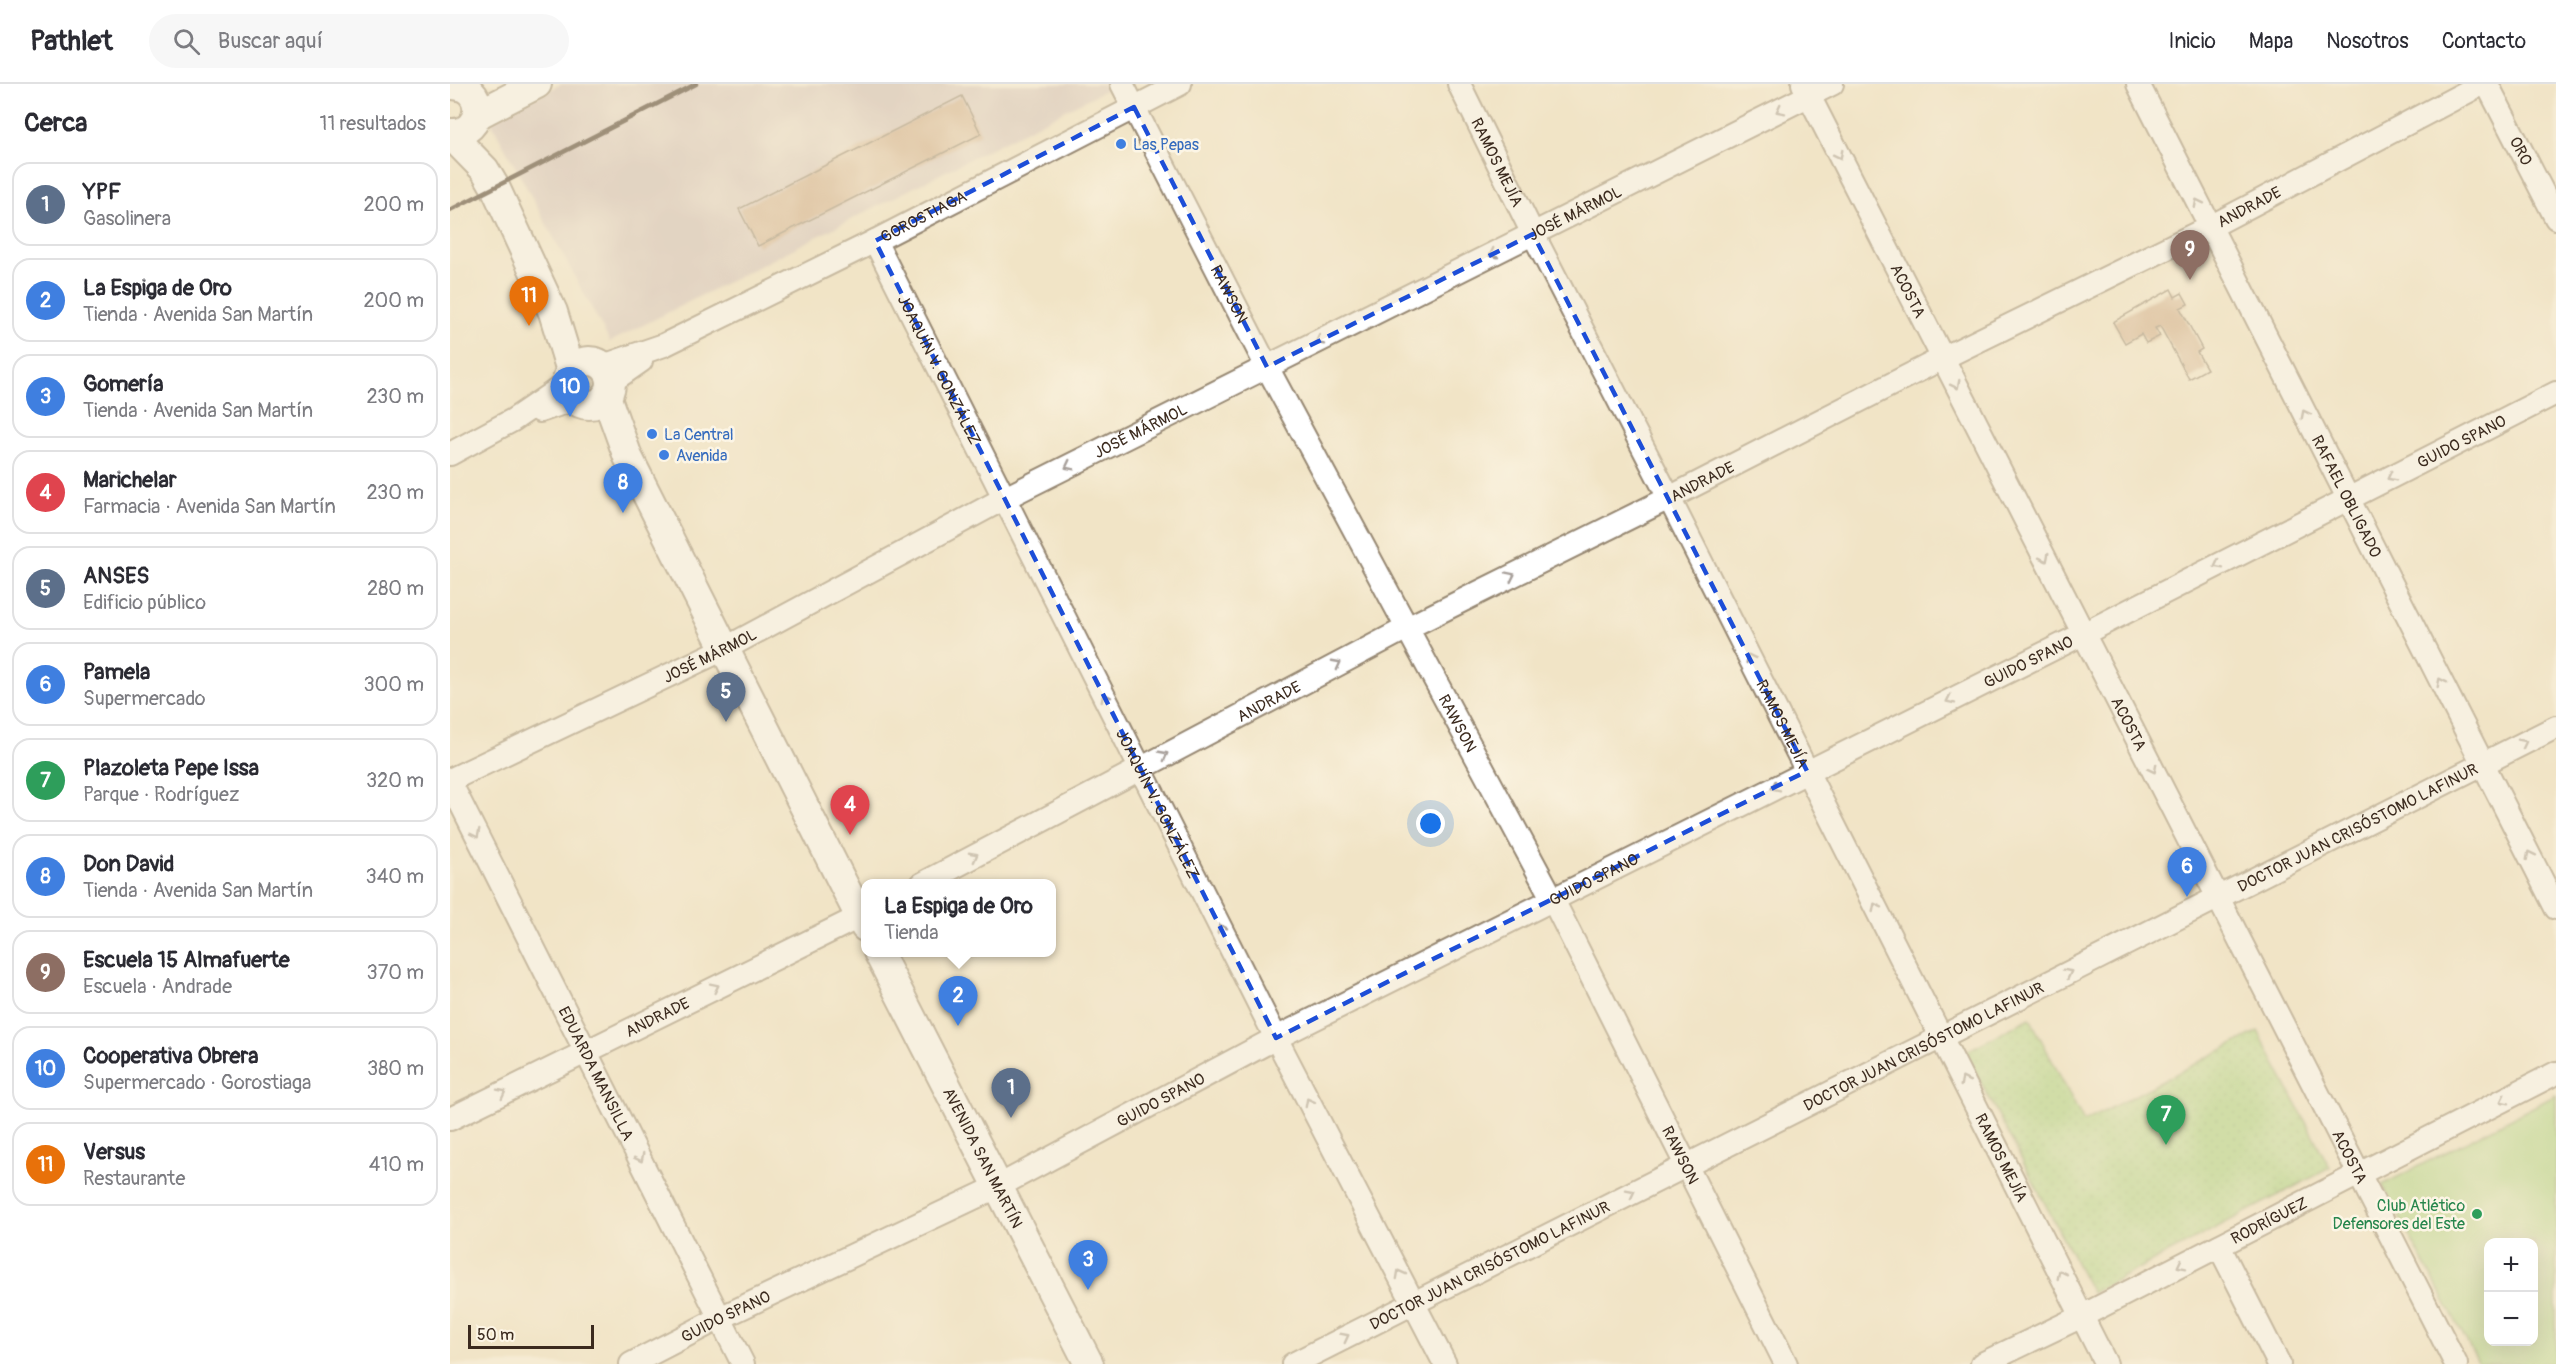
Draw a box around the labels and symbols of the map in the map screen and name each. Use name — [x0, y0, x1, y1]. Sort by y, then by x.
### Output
one-way arrow — [1775, 103, 1786, 115]
street label: RAMOS MEJÍA — [1466, 115, 1527, 210]
street label: ORO — [2505, 133, 2536, 169]
place label: Las Pepas — [1133, 135, 1199, 155]
marker: Las Pepas — [1114, 137, 1128, 151]
one-way arrow — [1832, 148, 1843, 159]
street label: JOSÉ MÁRMOL — [1525, 182, 1625, 245]
street label: ANDRADE — [2214, 182, 2285, 232]
street label: GOROSTIAGA — [877, 187, 970, 248]
one-way arrow — [2194, 198, 2205, 209]
pin: 9 — [2170, 230, 2210, 280]
one-way arrow — [1489, 247, 1499, 258]
street label: ACOSTA — [1885, 261, 1930, 321]
street label: RAWSON — [1206, 262, 1252, 327]
pin: 11 — [510, 276, 548, 326]
street label: JOAQUÍN V. GONZÁLEZ — [893, 292, 985, 448]
one-way arrow — [1314, 334, 1325, 346]
pin: 10 — [550, 368, 590, 417]
one-way arrow — [1949, 378, 1961, 389]
street label: JOSÉ MÁRMOL — [1091, 399, 1191, 463]
one-way arrow — [2301, 409, 2313, 420]
street label: GUIDO SPANO — [2414, 411, 2510, 473]
place label: La Central — [664, 425, 734, 445]
marker: La Central — [645, 427, 659, 441]
street label: RAFAEL OBLIGADO — [2307, 432, 2385, 561]
place label: Avenida — [676, 446, 727, 466]
marker: Avenida — [657, 448, 671, 462]
street label: ANDRADE — [1667, 457, 1738, 507]
one-way arrow — [1065, 459, 1075, 470]
pin: 8 — [604, 464, 642, 513]
one-way arrow — [2387, 470, 2398, 481]
one-way arrow — [2038, 552, 2049, 563]
one-way arrow — [2213, 558, 2224, 569]
one-way arrow — [1505, 572, 1516, 583]
street label: JOSÉ MÁRMOL — [660, 624, 760, 688]
street label: GUIDO SPANO — [1981, 632, 2077, 693]
one-way arrow — [1746, 654, 1757, 665]
one-way arrow — [1331, 660, 1341, 671]
pin: 5 — [706, 672, 746, 722]
street label: RAMOS MEJÍA — [1751, 676, 1813, 772]
street label: ANDRADE — [1234, 677, 1304, 727]
one-way arrow — [2437, 677, 2448, 688]
street label: RAWSON — [1434, 691, 1481, 756]
one-way arrow — [1101, 693, 1113, 704]
one-way arrow — [1945, 693, 1956, 704]
street label: ACOSTA — [2106, 694, 2150, 754]
street label: JOAQUÍN V. GONZÁLEZ — [1111, 726, 1203, 883]
one-way arrow — [2517, 739, 2528, 750]
one-way arrow — [1158, 750, 1169, 762]
street label: DOCTOR JUAN CRISÓSTOMO LAFINUR — [2234, 759, 2481, 897]
one-way arrow — [2145, 763, 2157, 774]
one-way arrow — [1771, 780, 1782, 791]
pin: 4 — [830, 786, 870, 835]
your location — [1416, 809, 1445, 838]
one-way arrow — [469, 827, 481, 838]
pin: 6 — [2168, 848, 2206, 897]
street label: GUIDO SPANO — [1546, 849, 1642, 911]
one-way arrow — [2525, 851, 2537, 862]
one-way arrow — [967, 852, 978, 863]
one-way arrow — [1872, 903, 1883, 913]
one-way arrow — [1217, 924, 1228, 934]
one-way arrow — [2062, 968, 2073, 980]
pin: 2 — [938, 976, 978, 1026]
street label: DOCTOR JUAN CRISÓSTOMO LAFINUR — [1800, 978, 2047, 1116]
one-way arrow — [708, 983, 719, 995]
street label: ANDRADE — [622, 993, 693, 1042]
street label: EDUARDA MANSILLA — [554, 1003, 638, 1144]
pin: 1 — [992, 1068, 1030, 1118]
street label: GUIDO SPANO — [1113, 1069, 1209, 1132]
one-way arrow — [1960, 1076, 1972, 1087]
street label: AVENIDA SAN MARTÍN — [938, 1084, 1027, 1232]
one-way arrow — [496, 1088, 507, 1100]
one-way arrow — [2500, 1093, 2510, 1104]
pin: 7 — [2146, 1096, 2186, 1145]
one-way arrow — [1305, 1097, 1316, 1108]
street label: RAMOS MEJÍA — [1970, 1110, 2032, 1206]
street label: RAWSON — [1657, 1123, 1703, 1188]
street label: ACOSTA — [2327, 1127, 2371, 1187]
one-way arrow — [632, 1152, 644, 1163]
one-way arrow — [1625, 1188, 1636, 1200]
street label: RODRÍGUEZ — [2228, 1193, 2311, 1249]
place label: Club Atlético Defensores del Este — [2333, 1196, 2465, 1234]
street label: DOCTOR JUAN CRISÓSTOMO LAFINUR — [1366, 1197, 1613, 1335]
marker: Club Atlético Defensores del Este — [2470, 1207, 2484, 1221]
pin: 3 — [1068, 1240, 1108, 1290]
one-way arrow — [2176, 1258, 2187, 1270]
one-way arrow — [1396, 1270, 1407, 1281]
one-way arrow — [2057, 1270, 2068, 1281]
street label: GUIDO SPANO — [678, 1287, 774, 1347]
scale bar — [468, 1322, 594, 1350]
one-way arrow — [1338, 1333, 1349, 1345]

